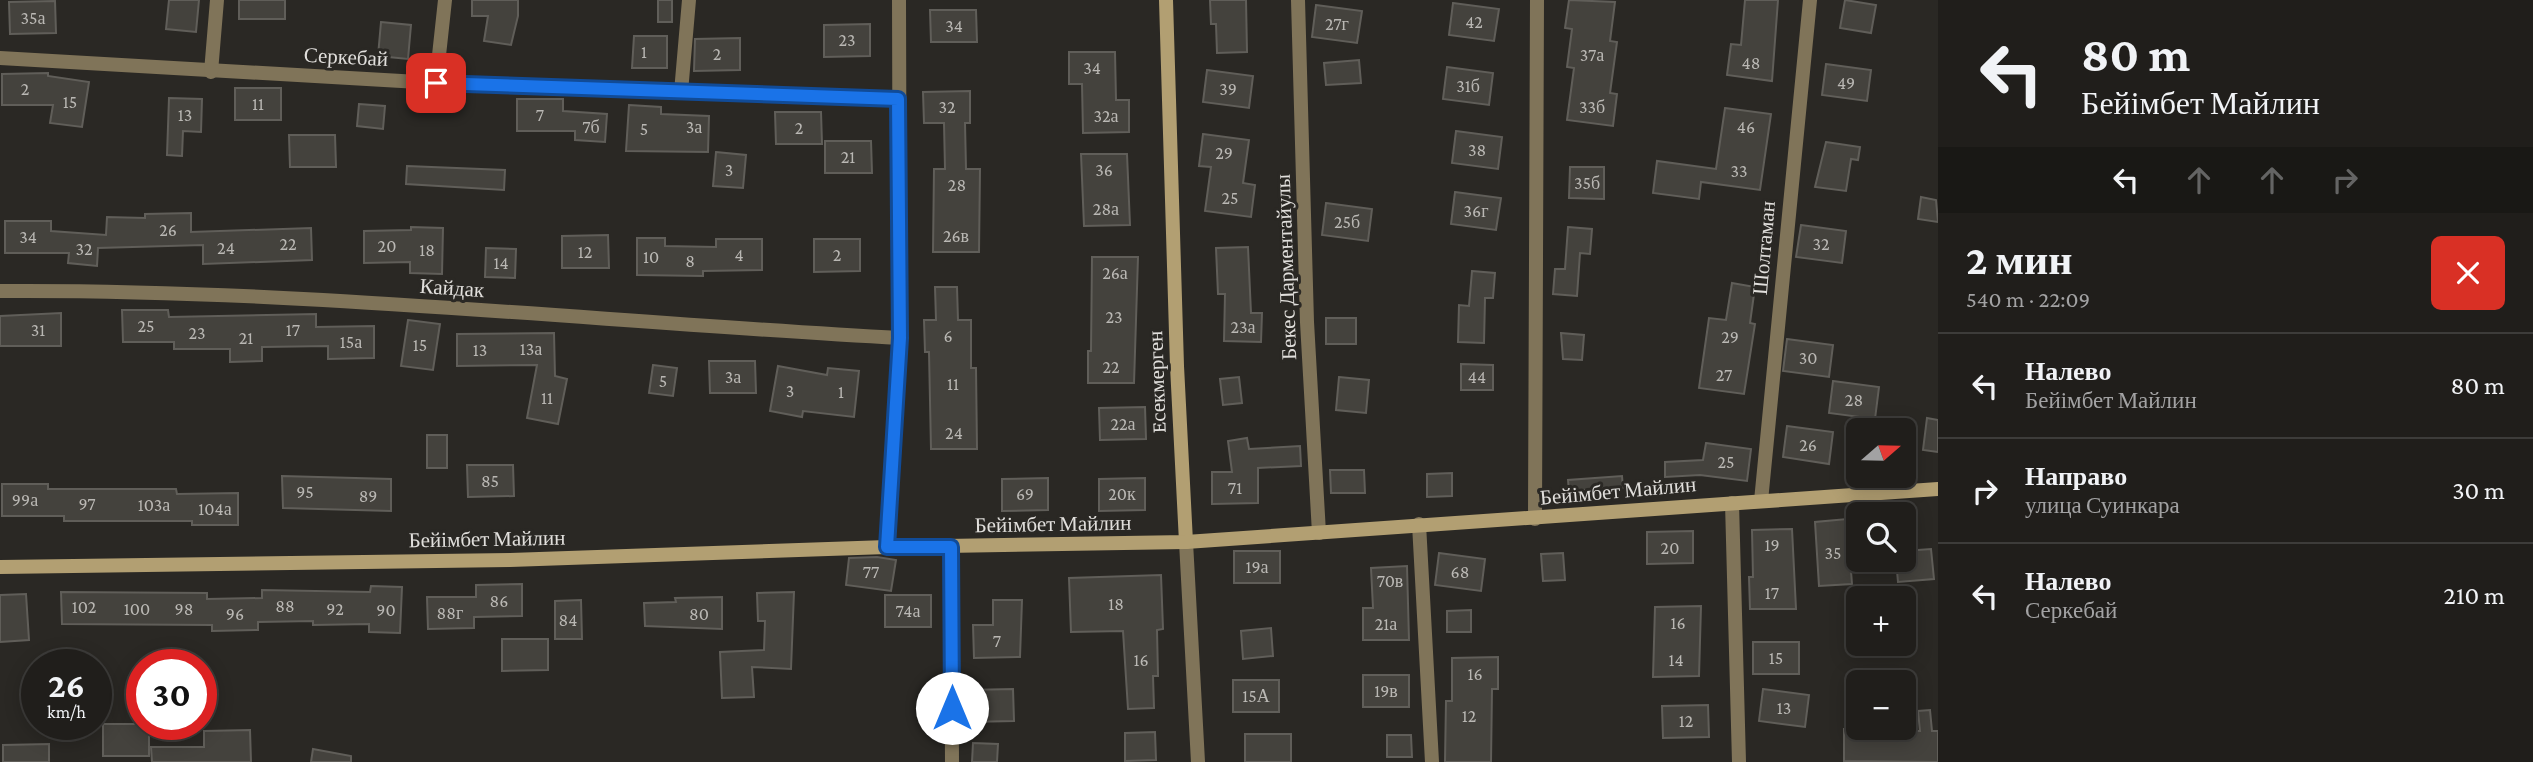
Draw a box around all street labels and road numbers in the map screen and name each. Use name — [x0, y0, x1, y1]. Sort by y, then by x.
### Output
street label: Серкебай — [303, 43, 389, 71]
street label: Бекес Дарментайулы — [1271, 174, 1301, 360]
street label: Шолтаман — [1748, 200, 1780, 296]
street label: Кайдак — [419, 274, 486, 302]
street label: Eсекмерген — [1143, 330, 1171, 434]
street label: Бейімбет Майлин — [1539, 472, 1697, 510]
street label: Бейімбет Майлин — [974, 511, 1132, 537]
street label: Бейімбет Майлин — [408, 526, 566, 552]

